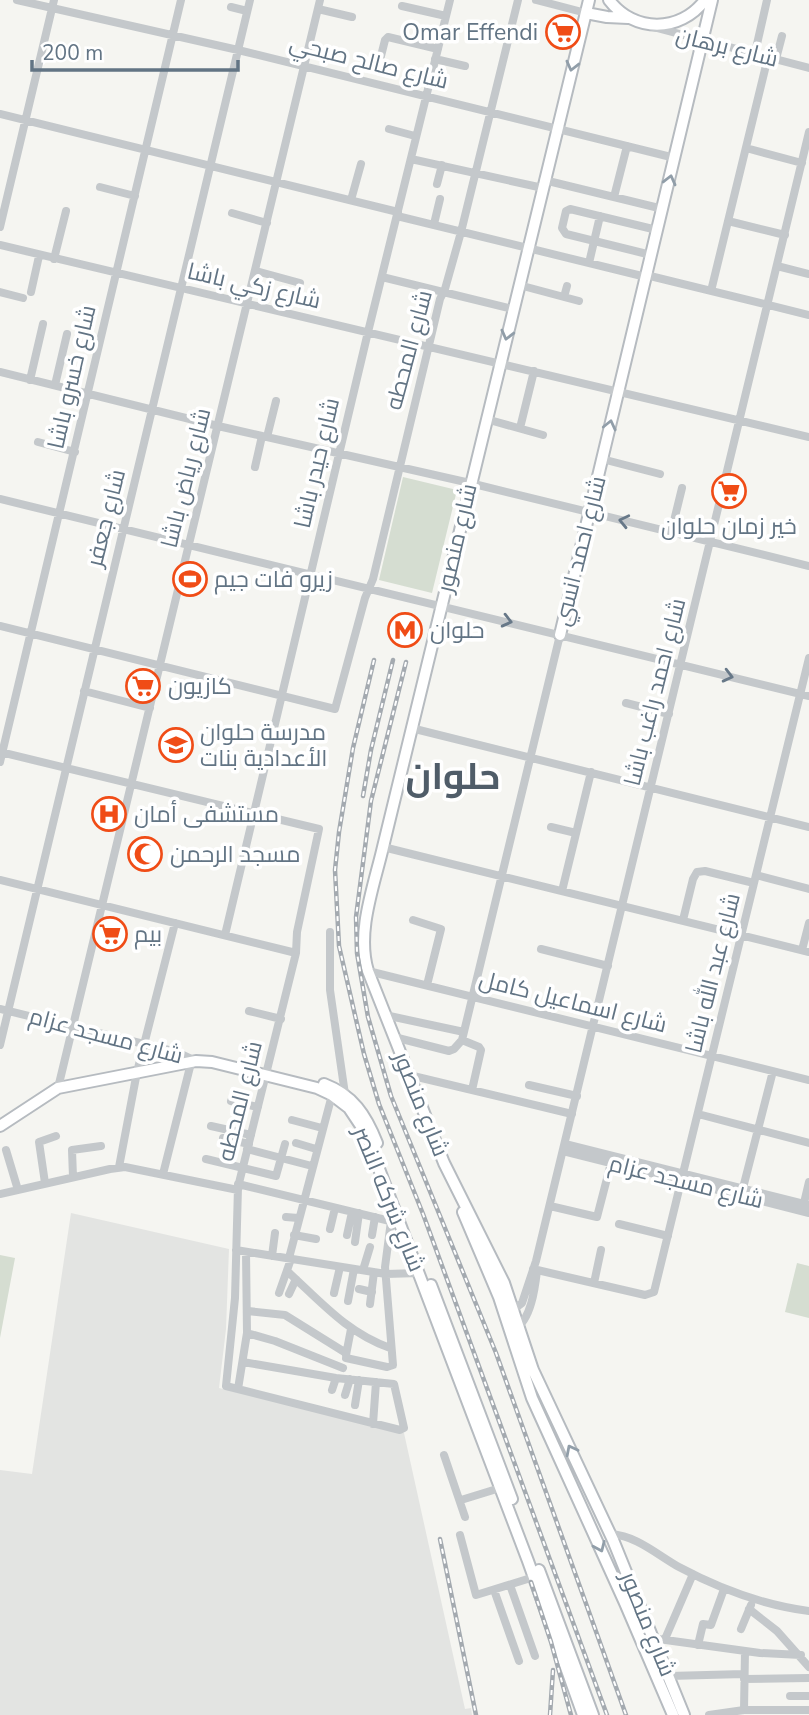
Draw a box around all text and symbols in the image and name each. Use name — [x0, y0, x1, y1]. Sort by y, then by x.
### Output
supermarket icon: Omar Effendi — [544, 13, 582, 51]
place label: Omar Effendi — [402, 17, 538, 48]
street label: شارع برهان — [673, 19, 781, 75]
street label: شارع صالح صبحي — [286, 27, 452, 99]
scale bar — [32, 28, 238, 72]
text: 200 m — [42, 39, 103, 67]
one-way arrow — [566, 60, 580, 72]
one-way arrow — [662, 175, 676, 187]
street label: شارع زكي باشا — [184, 256, 324, 318]
street label: شارع المحطه — [378, 287, 440, 413]
street label: شارع خسرو باشا — [40, 302, 104, 452]
one-way arrow — [501, 329, 515, 341]
street label: شارع حيدر باشا — [287, 395, 347, 531]
street label: شارع رياض باشا — [154, 405, 218, 551]
one-way arrow — [602, 419, 616, 431]
street label: شارع جعفر — [78, 466, 133, 572]
supermarket icon: خير زمان حلوان — [710, 472, 748, 510]
street label: شارع احمد انسي — [546, 473, 615, 629]
street label: شارع منصور — [429, 480, 485, 597]
place label: خير زمان حلوان — [661, 511, 797, 542]
one-way arrow — [618, 515, 630, 529]
sports icon: زيرو فات جيم — [171, 560, 209, 598]
place label: زيرو فات جيم — [214, 564, 333, 595]
street label: شارع احمد راغب باشا — [617, 595, 693, 789]
metro station icon: حلوان — [386, 611, 424, 649]
one-way arrow — [501, 613, 513, 627]
place label: حلوان — [430, 615, 485, 646]
supermarket icon: كازيون — [124, 667, 162, 705]
one-way arrow — [722, 668, 734, 682]
place label: كازيون — [168, 671, 232, 702]
place label: مدرسة حلوان الأعدادية بنات — [200, 717, 327, 774]
school or university icon: مدرسة حلوان الأعدادية بنات — [157, 726, 195, 764]
district label: حلوان — [406, 752, 500, 802]
hospital icon: مستشفى أمان — [90, 795, 128, 833]
place label: مستشفى أمان — [134, 799, 279, 830]
mosque icon: مسجد الرحمن — [126, 835, 164, 873]
place label: مسجد الرحمن — [170, 839, 300, 870]
street label: شارع عبد الله باشا — [678, 890, 748, 1056]
supermarket icon: بيم — [91, 915, 129, 953]
place label: بيم — [134, 919, 162, 950]
street label: شارع اسماعيل كامل — [476, 964, 670, 1040]
street label: شارع مسجد عزام — [26, 1001, 186, 1071]
street label: شارع المحطه — [210, 1038, 270, 1164]
street label: شارع منصور — [385, 1045, 456, 1161]
street label: شارع شركه النصر — [345, 1120, 432, 1276]
street label: شارع مسجد عزام — [605, 1148, 767, 1216]
one-way arrow — [566, 1445, 580, 1457]
one-way arrow — [592, 1540, 606, 1552]
street label: شارع منصور — [612, 1565, 683, 1681]

